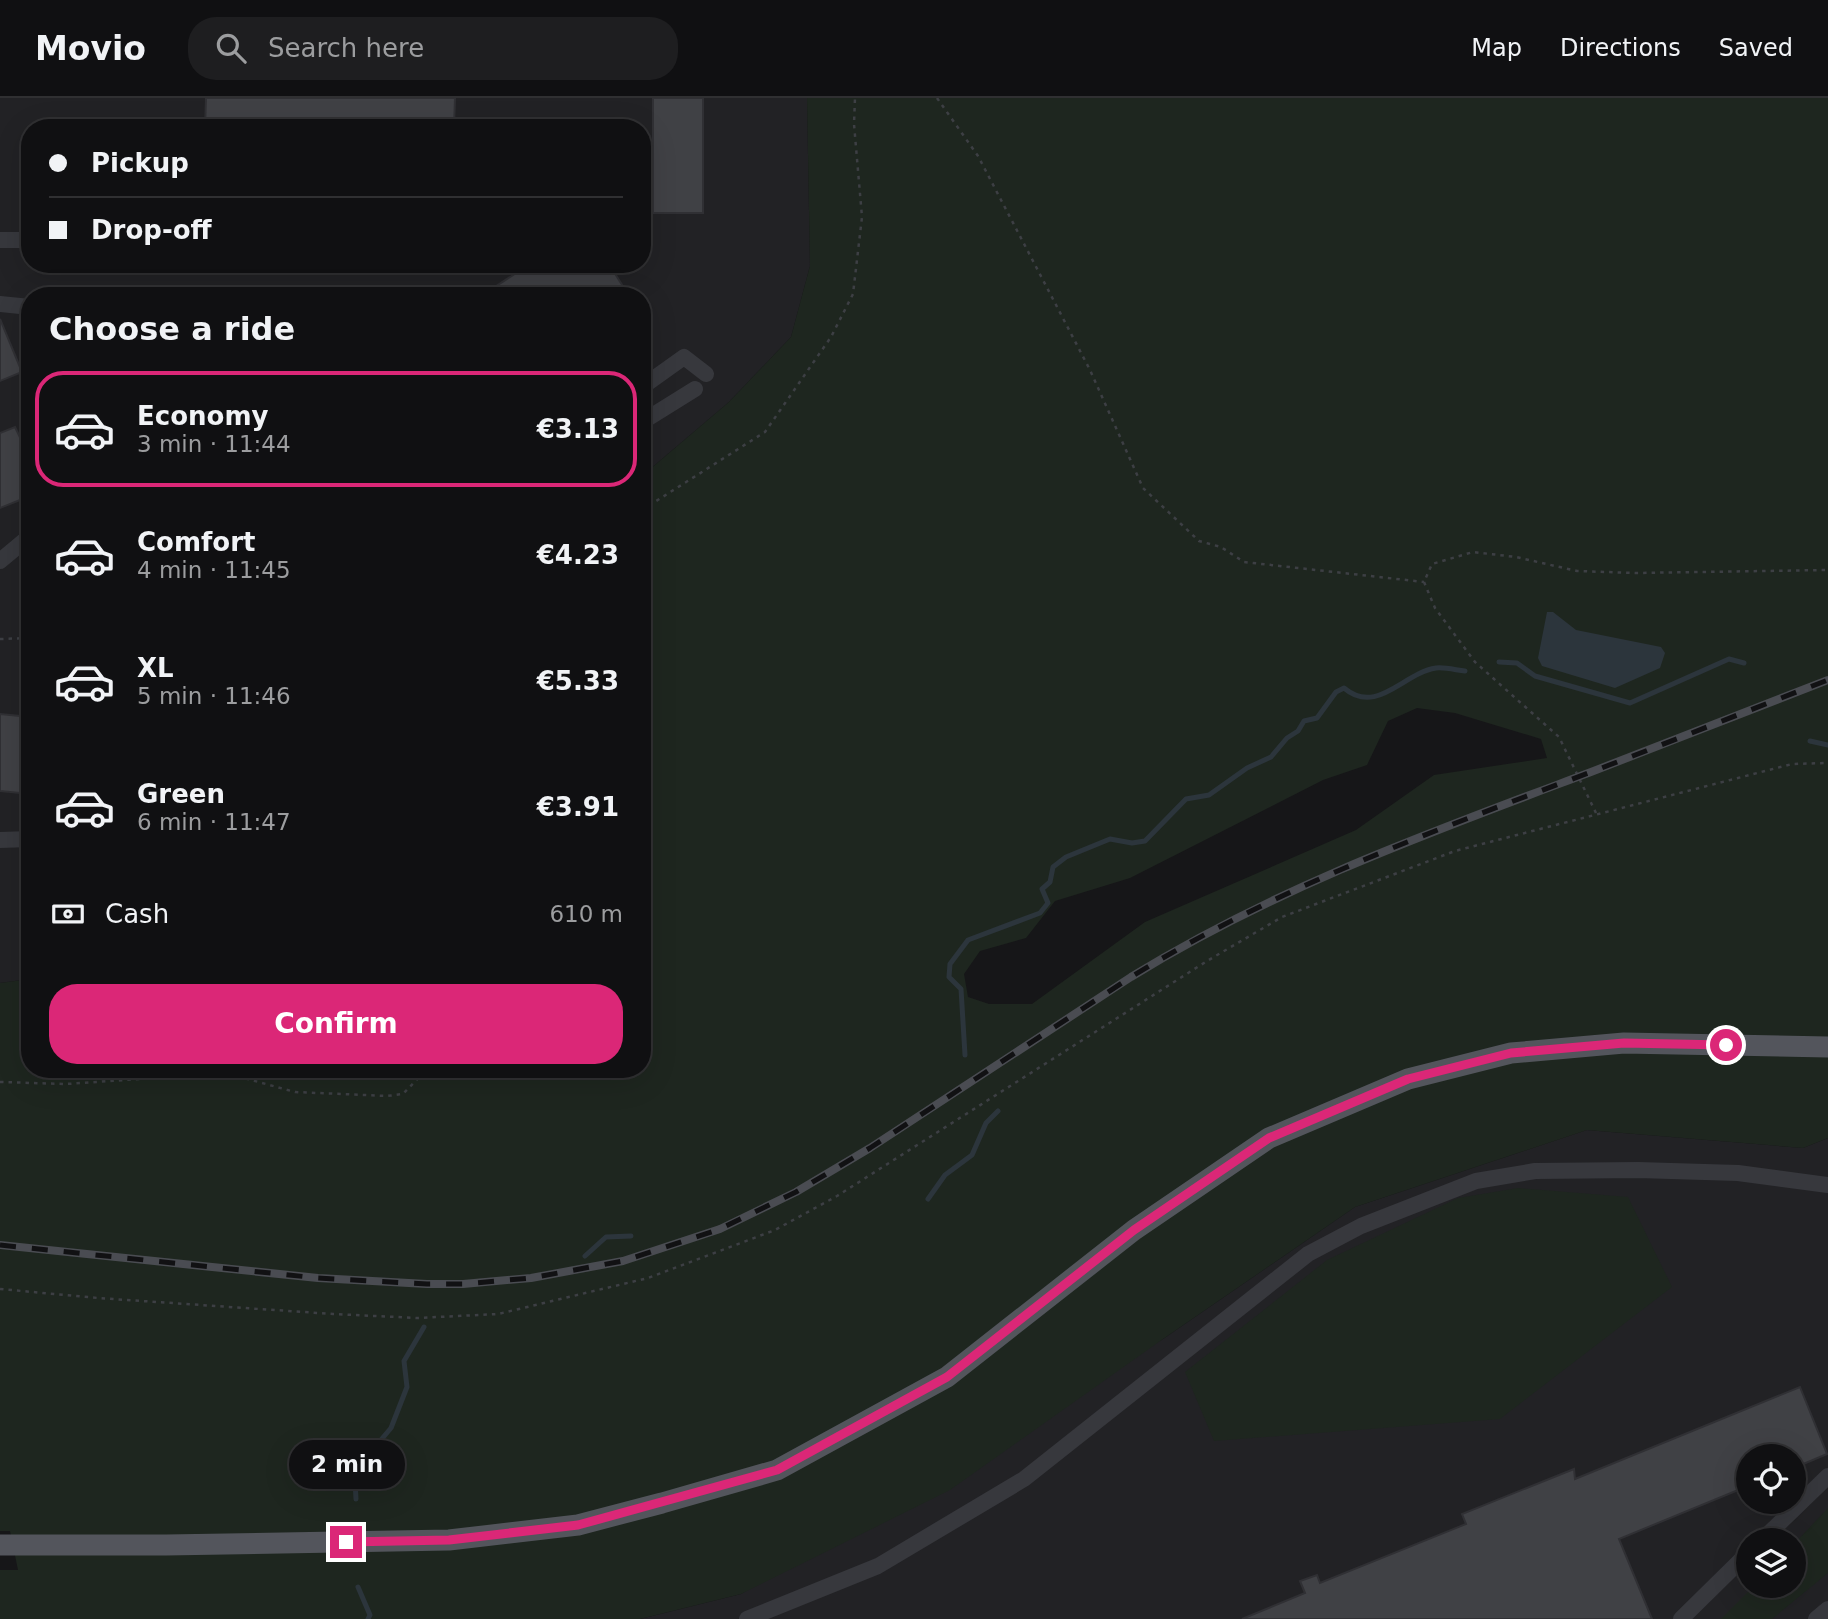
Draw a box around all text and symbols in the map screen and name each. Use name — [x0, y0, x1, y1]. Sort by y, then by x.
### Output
search box — [188, 17, 678, 80]
text: Movio — [35, 29, 146, 68]
icon: search — [212, 29, 250, 67]
text: Search here — [268, 33, 424, 63]
text: Map — [1471, 34, 1522, 62]
text: Directions — [1560, 34, 1681, 62]
text: Saved — [1719, 34, 1793, 62]
text: Pickup — [91, 148, 189, 178]
text: Drop-off — [91, 215, 212, 245]
text: Choose a ride — [49, 310, 295, 348]
icon: car — [53, 398, 116, 461]
text: Economy — [137, 401, 268, 431]
text: €3.13 — [537, 414, 619, 444]
text: 3 min · 11:44 — [137, 431, 291, 457]
icon: car — [53, 524, 116, 587]
text: Comfort — [137, 527, 255, 557]
text: €4.23 — [537, 540, 619, 570]
text: 4 min · 11:45 — [137, 557, 291, 583]
icon: car — [53, 650, 116, 713]
text: XL — [137, 653, 174, 683]
text: €5.33 — [537, 666, 619, 696]
text: 5 min · 11:46 — [137, 683, 291, 709]
icon: car — [53, 776, 116, 839]
text: Green — [137, 779, 225, 809]
text: €3.91 — [537, 792, 619, 822]
text: 6 min · 11:47 — [137, 809, 291, 835]
icon: cash — [49, 895, 87, 933]
text: Cash — [105, 899, 169, 929]
text: 610 m — [549, 901, 623, 927]
button: Confirm — [49, 984, 623, 1064]
route start — [1710, 1029, 1742, 1061]
callout: 2 min — [288, 1440, 404, 1490]
map controls — [1736, 1444, 1806, 1598]
button: locate — [1736, 1444, 1806, 1514]
text: 2 min — [311, 1451, 383, 1477]
route end — [330, 1526, 362, 1558]
button: layers — [1736, 1528, 1806, 1598]

